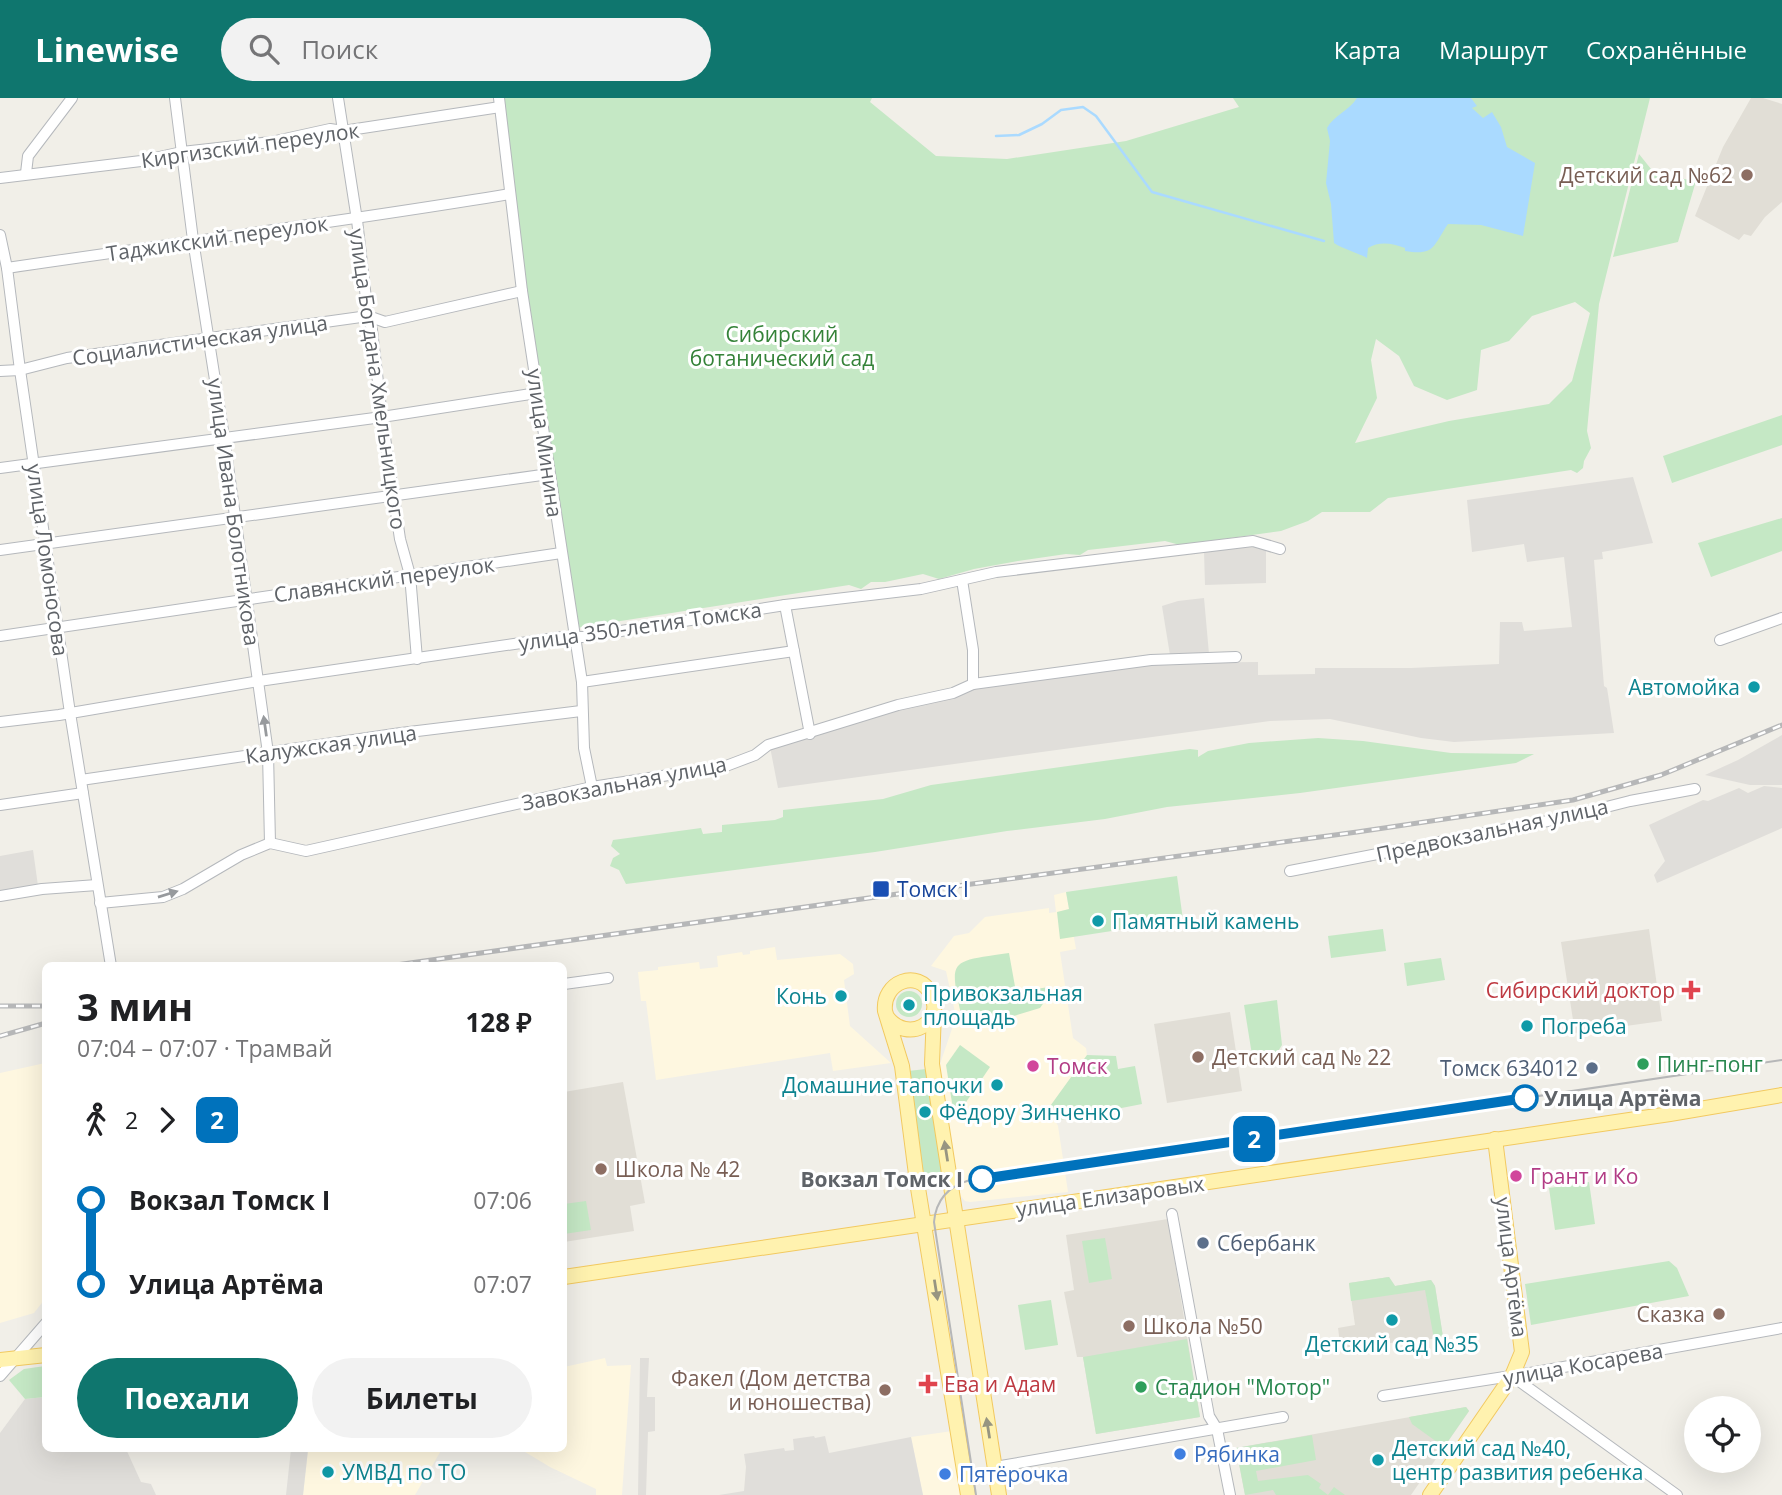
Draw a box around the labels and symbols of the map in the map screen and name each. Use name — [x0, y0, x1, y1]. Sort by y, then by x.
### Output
street label: Киргизский переулок — [139, 116, 361, 174]
place label: Детский сад №62 — [1559, 161, 1733, 189]
marker: Детский сад №62 — [1739, 167, 1755, 183]
street label: Таджикский переулок — [104, 209, 330, 267]
street label: улица Богдана Хмельницкого — [343, 227, 413, 531]
street label: Социалистическая улица — [71, 308, 329, 372]
park label: Сибирский ботанический сад — [690, 320, 874, 372]
street label: улица Минина — [521, 367, 569, 519]
street label: улица Ивана Болотникова — [201, 376, 267, 648]
street label: улица Ломоносова — [21, 462, 75, 658]
street label: Славянский переулок — [272, 550, 496, 608]
street label: улица 350-летия Томска — [517, 595, 763, 657]
place label: Автомойка — [1628, 673, 1740, 701]
marker: Автомойка — [1746, 679, 1762, 695]
one-way arrow — [259, 715, 270, 737]
street label: Калужская улица — [243, 718, 419, 770]
street label: Завокзальная улица — [519, 749, 729, 817]
street label: Предвокзальная улица — [1373, 792, 1611, 868]
place label: Томск I — [897, 875, 969, 903]
marker: Томск I — [871, 879, 891, 899]
one-way arrow — [157, 889, 178, 899]
place label: Памятный камень — [1112, 907, 1299, 935]
marker: Памятный камень — [1090, 913, 1106, 929]
place label: Сибирский доктор — [1486, 976, 1675, 1004]
place label: Привокзальная площадь — [923, 979, 1083, 1031]
marker: Сибирский доктор — [1681, 980, 1701, 1000]
place label: Конь — [776, 982, 827, 1010]
marker: Конь — [833, 988, 849, 1004]
marker: Привокзальная площадь — [901, 997, 917, 1013]
place label: Погреба — [1541, 1012, 1627, 1040]
marker: Погреба — [1519, 1018, 1535, 1034]
place label: Детский сад № 22 — [1212, 1043, 1391, 1071]
marker: Детский сад № 22 — [1190, 1049, 1206, 1065]
place label: Пинг-понг — [1657, 1050, 1763, 1078]
place label: Томск — [1047, 1052, 1108, 1080]
place label: Томск 634012 — [1440, 1054, 1578, 1082]
marker: Пинг-понг — [1635, 1056, 1651, 1072]
marker: Томск — [1025, 1058, 1041, 1074]
marker: Томск 634012 — [1584, 1060, 1600, 1076]
place label: Домашние тапочки — [782, 1071, 983, 1099]
marker: Домашние тапочки — [989, 1077, 1005, 1093]
place label: Улица Артёма — [1544, 1084, 1701, 1112]
marker: Улица Артёма — [1512, 1085, 1538, 1111]
place label: Фёдору Зинченко — [939, 1098, 1121, 1126]
marker: Фёдору Зинченко — [917, 1104, 933, 1120]
line badge: 2 — [1231, 1116, 1277, 1162]
one-way arrow — [940, 1140, 951, 1162]
place label: Школа № 42 — [615, 1155, 740, 1183]
marker: Школа № 42 — [593, 1161, 609, 1177]
place label: Грант и Ко — [1530, 1162, 1638, 1190]
place label: Вокзал Томск I — [800, 1165, 963, 1193]
marker: Вокзал Томск I — [969, 1166, 995, 1192]
marker: Грант и Ко — [1508, 1168, 1524, 1184]
street label: улица Елизаровых — [1014, 1169, 1206, 1223]
street label: улица Артёма — [1490, 1195, 1534, 1339]
place label: Сбербанк — [1217, 1229, 1316, 1257]
marker: Сбербанк — [1195, 1235, 1211, 1251]
one-way arrow — [931, 1279, 942, 1301]
place label: Сказка — [1637, 1300, 1705, 1328]
marker: Сказка — [1711, 1306, 1727, 1322]
place label: Школа №50 — [1143, 1312, 1263, 1340]
marker: Детский сад №35 — [1384, 1312, 1400, 1328]
marker: Школа №50 — [1121, 1318, 1137, 1334]
place label: Детский сад №35 — [1305, 1330, 1479, 1358]
street label: улица Косарева — [1501, 1336, 1665, 1392]
place label: Факел (Дом детства и юношества) — [671, 1364, 871, 1416]
place label: Ева и Адам — [944, 1370, 1056, 1398]
place label: Стадион "Мотор" — [1155, 1373, 1330, 1401]
marker: Ева и Адам — [918, 1374, 938, 1394]
marker: Стадион "Мотор" — [1133, 1379, 1149, 1395]
marker: Факел (Дом детства и юношества) — [877, 1382, 893, 1398]
one-way arrow — [983, 1416, 994, 1438]
place label: Детский сад №40, центр развития ребенка — [1392, 1434, 1644, 1486]
place label: Рябинка — [1194, 1440, 1280, 1468]
marker: Рябинка — [1172, 1446, 1188, 1462]
marker: Детский сад №40, центр развития ребенка — [1370, 1452, 1386, 1468]
place label: УМВД по ТО — [342, 1458, 466, 1486]
place label: Пятёрочка — [959, 1460, 1068, 1488]
marker: УМВД по ТО — [320, 1464, 336, 1480]
marker: Пятёрочка — [937, 1466, 953, 1482]

